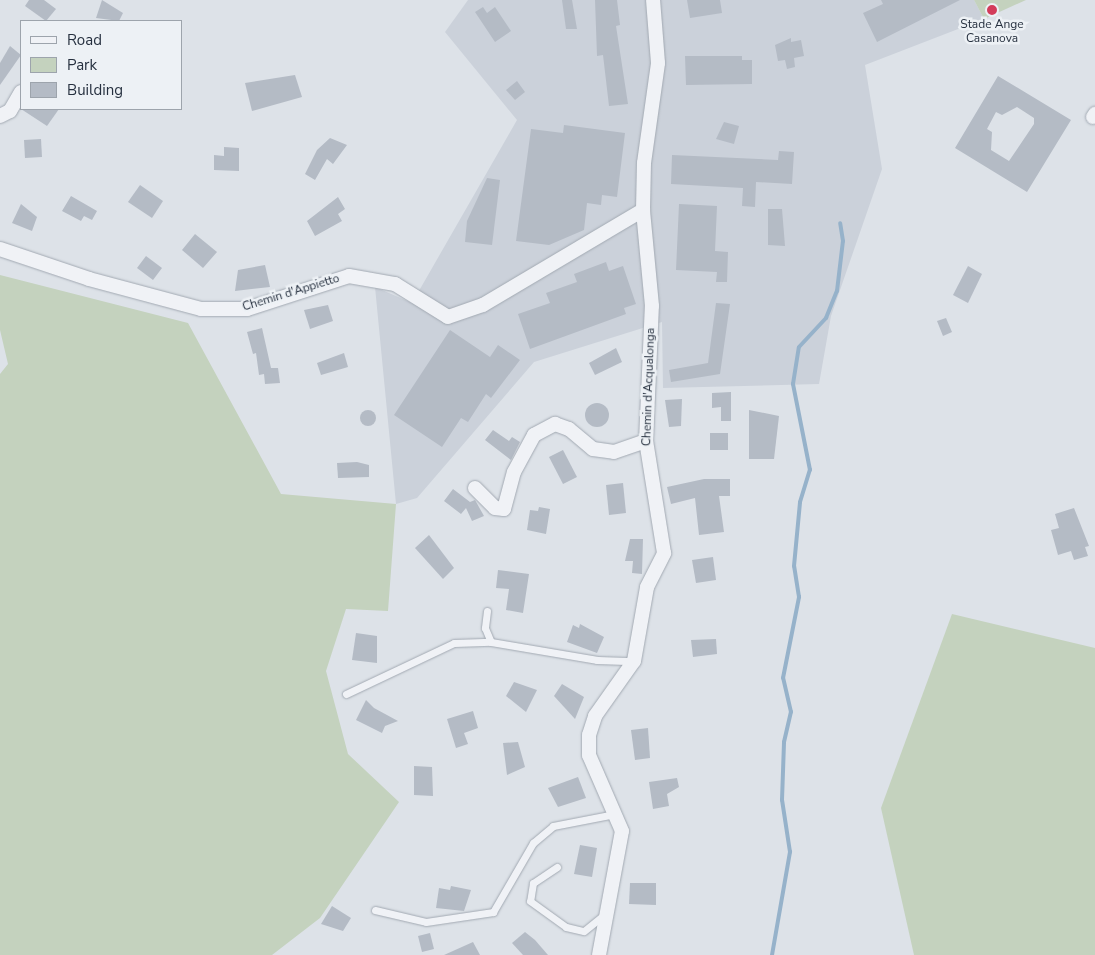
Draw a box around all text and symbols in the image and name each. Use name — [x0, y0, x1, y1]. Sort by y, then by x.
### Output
marker: Stade Ange Casanova — [986, 4, 998, 16]
place label: Stade Ange Casanova — [960, 18, 1024, 46]
legend — [20, 20, 182, 110]
text: Road — [67, 30, 102, 50]
text: Park — [67, 55, 97, 75]
text: Building — [67, 80, 123, 100]
street label: Chemin d'Appietto — [241, 271, 341, 315]
street label: Chemin d'Acqualonga — [640, 328, 658, 446]

